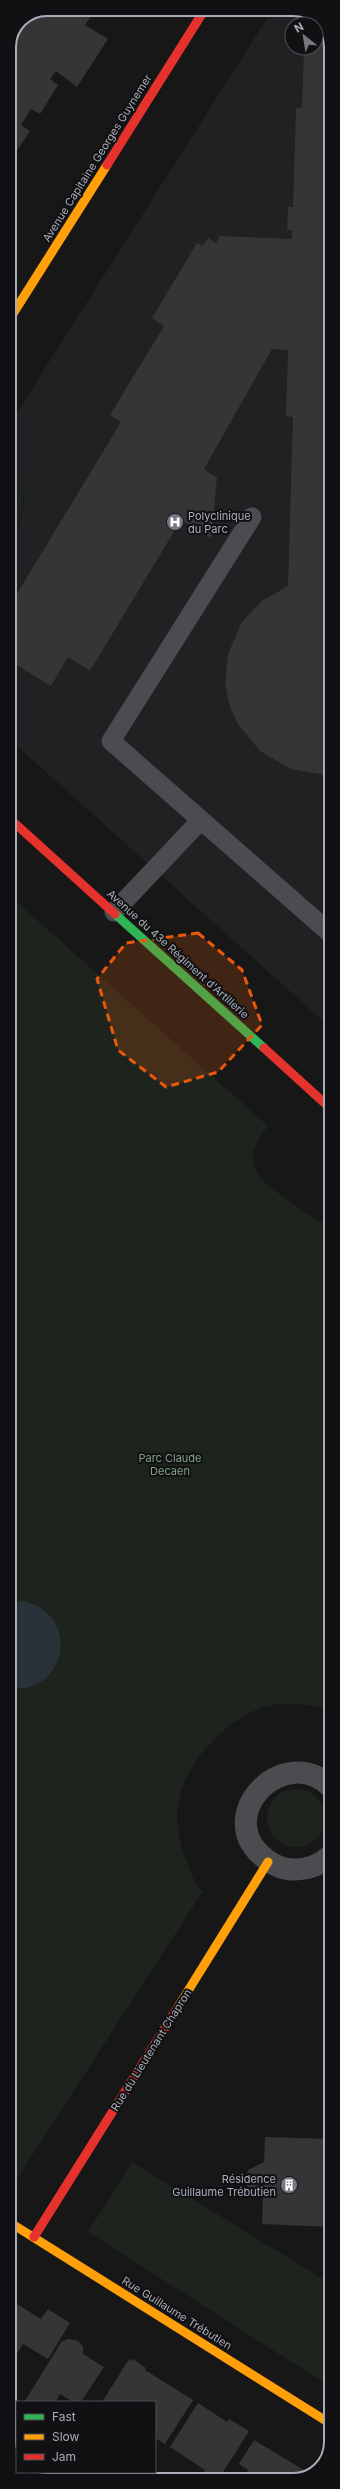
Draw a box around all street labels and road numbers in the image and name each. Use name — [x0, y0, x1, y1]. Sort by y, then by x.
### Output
street label: Avenue Capitaine Georges Guynemer — [39, 72, 155, 244]
street label: Avenue du 43e Régiment d'Artillerie — [104, 887, 252, 1021]
street label: Rue du Lieutenant Chapron — [108, 1986, 194, 2114]
street label: Rue Guillaume Trébutien — [119, 2273, 235, 2353]

